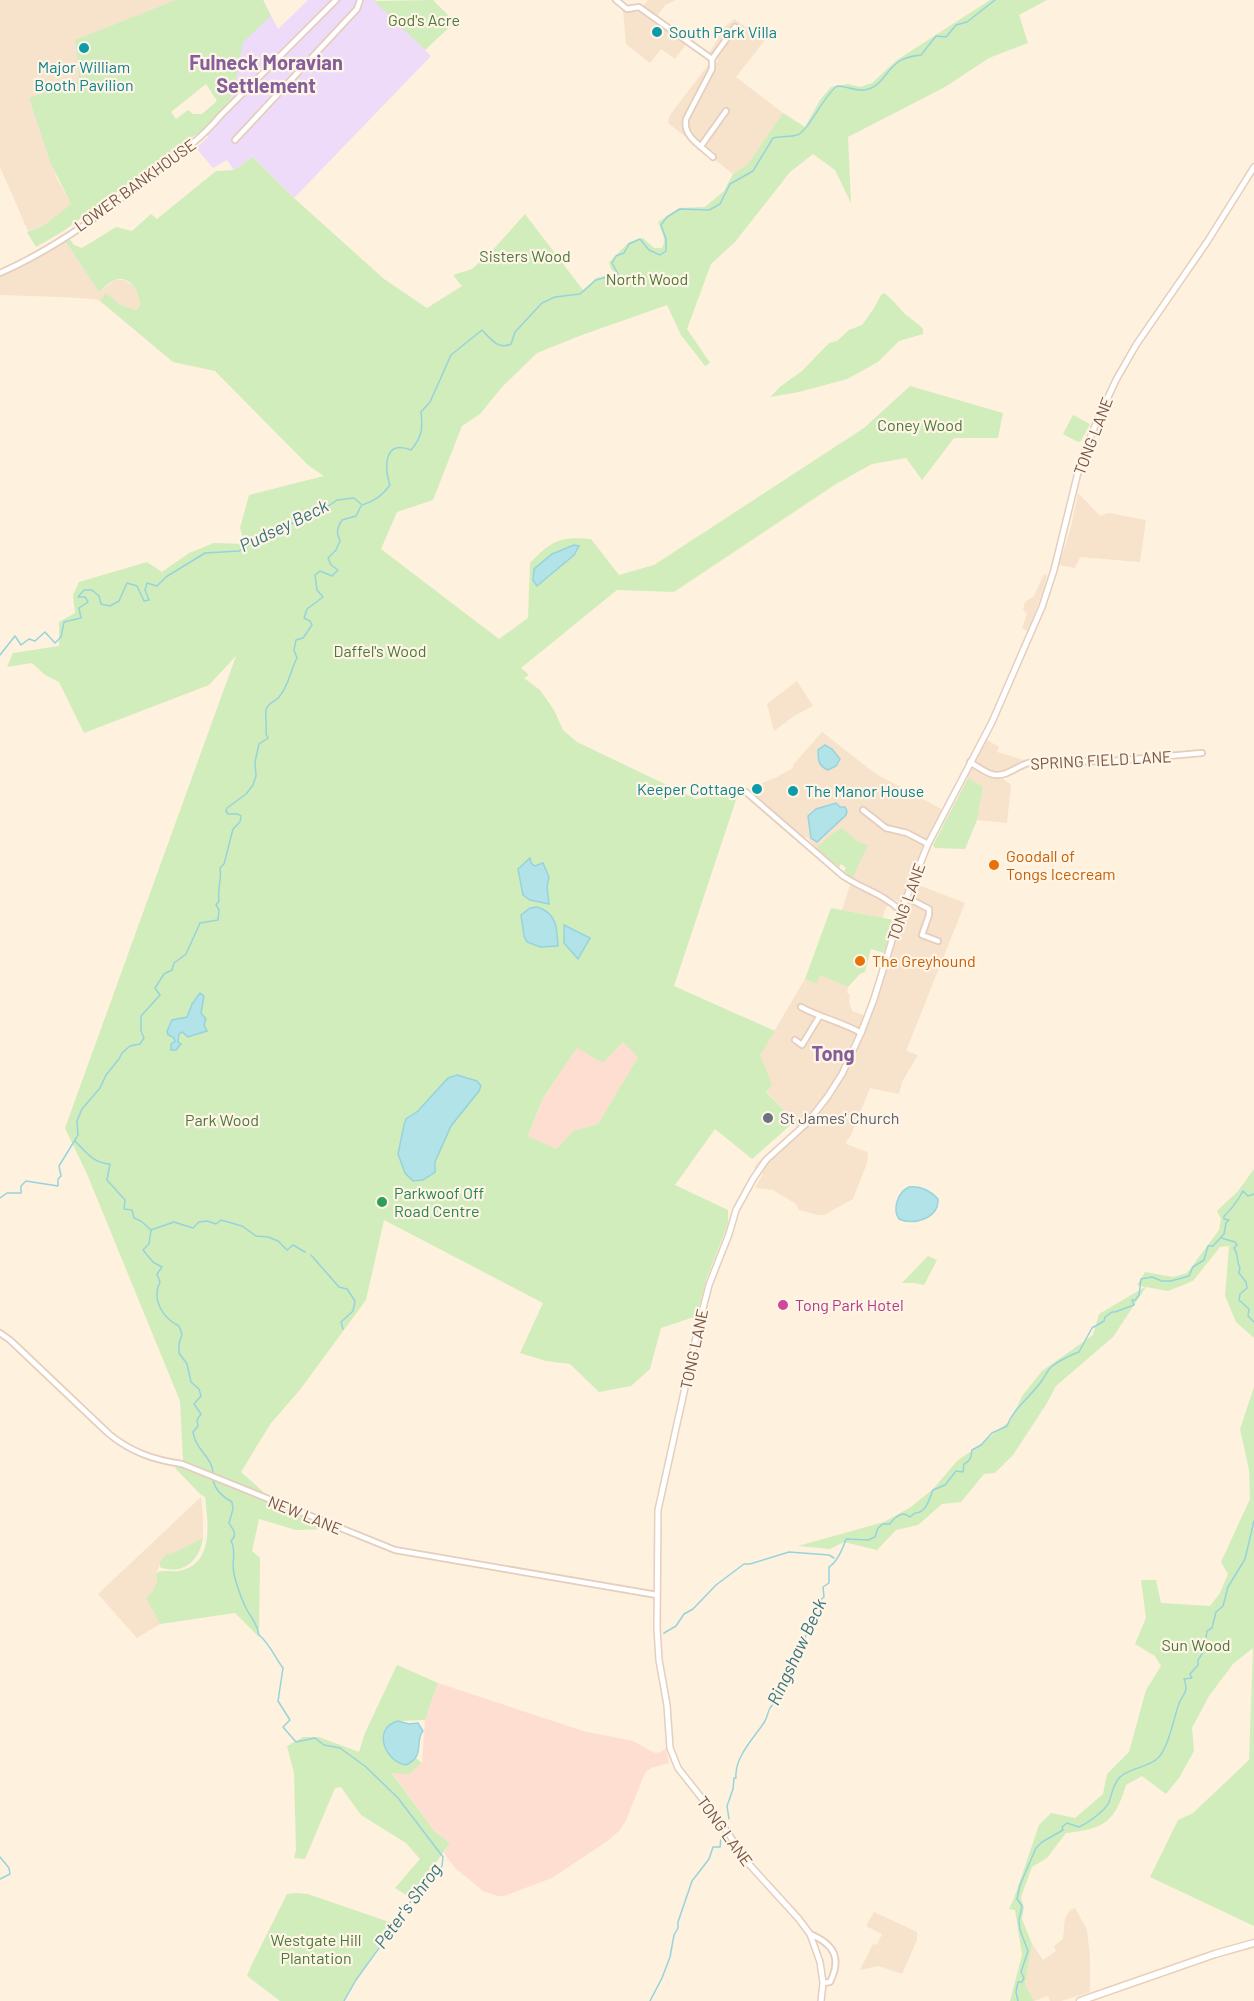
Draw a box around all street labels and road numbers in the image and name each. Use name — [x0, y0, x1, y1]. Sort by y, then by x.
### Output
street label: LOWER BANKHOUSE — [70, 134, 199, 235]
street label: TONG LANE — [1069, 394, 1116, 477]
street label: SPRING FIELD LANE — [1030, 746, 1172, 773]
street label: TONG LANE — [883, 860, 928, 944]
street label: TONG LANE — [676, 1307, 711, 1391]
street label: NEW LANE — [266, 1491, 345, 1538]
street label: TONG LANE — [694, 1792, 757, 1869]

